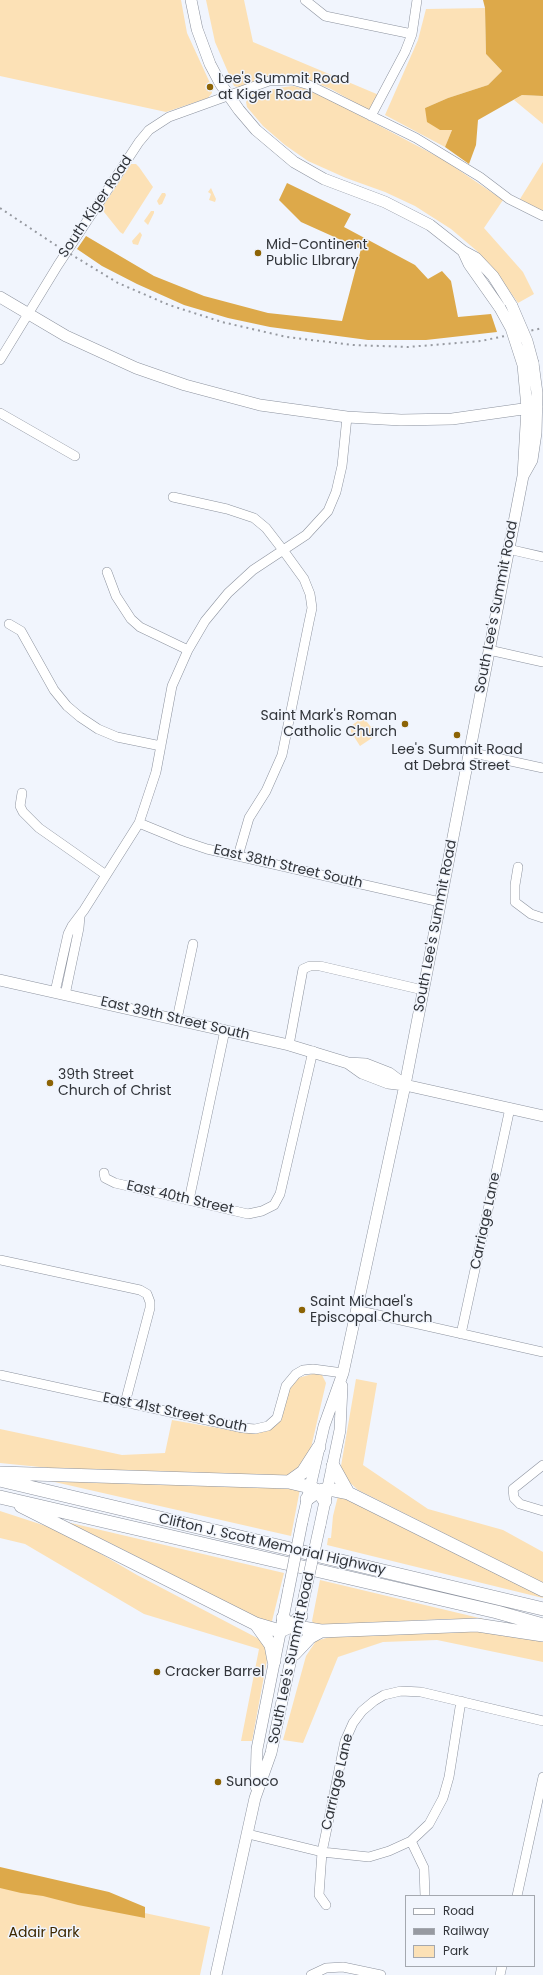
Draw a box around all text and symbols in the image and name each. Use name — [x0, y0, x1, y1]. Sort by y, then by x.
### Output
place label: Lee's Summit Road at Kiger Road — [218, 71, 349, 104]
marker: Lee's Summit Road at Kiger Road — [205, 82, 215, 92]
street label: South Kiger Road — [56, 153, 136, 261]
place label: Mid-Continent Public LIbrary — [266, 237, 368, 270]
marker: Mid-Continent Public LIbrary — [253, 248, 263, 258]
street label: South Lee's Summit Road — [472, 519, 522, 695]
place label: Saint Mark's Roman Catholic Church — [261, 708, 397, 740]
marker: Saint Mark's Roman Catholic Church — [400, 719, 410, 729]
marker: Lee's Summit Road at Debra Street — [452, 730, 462, 740]
place label: Lee's Summit Road at Debra Street — [391, 742, 523, 774]
street label: South Lee's Summit Road — [411, 838, 461, 1014]
street label: East 38th Street South — [212, 842, 364, 892]
street label: East 39th Street South — [99, 994, 251, 1044]
place label: 39th Street Church of Christ — [58, 1067, 171, 1100]
marker: 39th Street Church of Christ — [45, 1078, 55, 1088]
street label: Carriage Lane — [468, 1171, 504, 1271]
street label: East 40th Street — [125, 1178, 235, 1218]
place label: Saint Michael's Episcopal Church — [310, 1294, 432, 1326]
marker: Saint Michael's Episcopal Church — [297, 1305, 307, 1315]
street label: East 41st Street South — [101, 1389, 249, 1437]
street label: Clifton J. Scott Memorial Highway — [157, 1511, 387, 1579]
street label: South Lee's Summit Road — [266, 1571, 318, 1745]
place label: Cracker Barrel — [165, 1664, 264, 1680]
marker: Cracker Barrel — [152, 1667, 162, 1677]
street label: Carriage Lane — [319, 1732, 357, 1832]
place label: Sunoco — [226, 1774, 279, 1790]
marker: Sunoco — [213, 1777, 223, 1787]
legend — [405, 1895, 535, 1967]
text: Road — [443, 1902, 474, 1919]
text: Railway — [443, 1922, 489, 1939]
park label: Adair Park — [9, 1925, 79, 1941]
text: Park — [443, 1942, 469, 1959]

